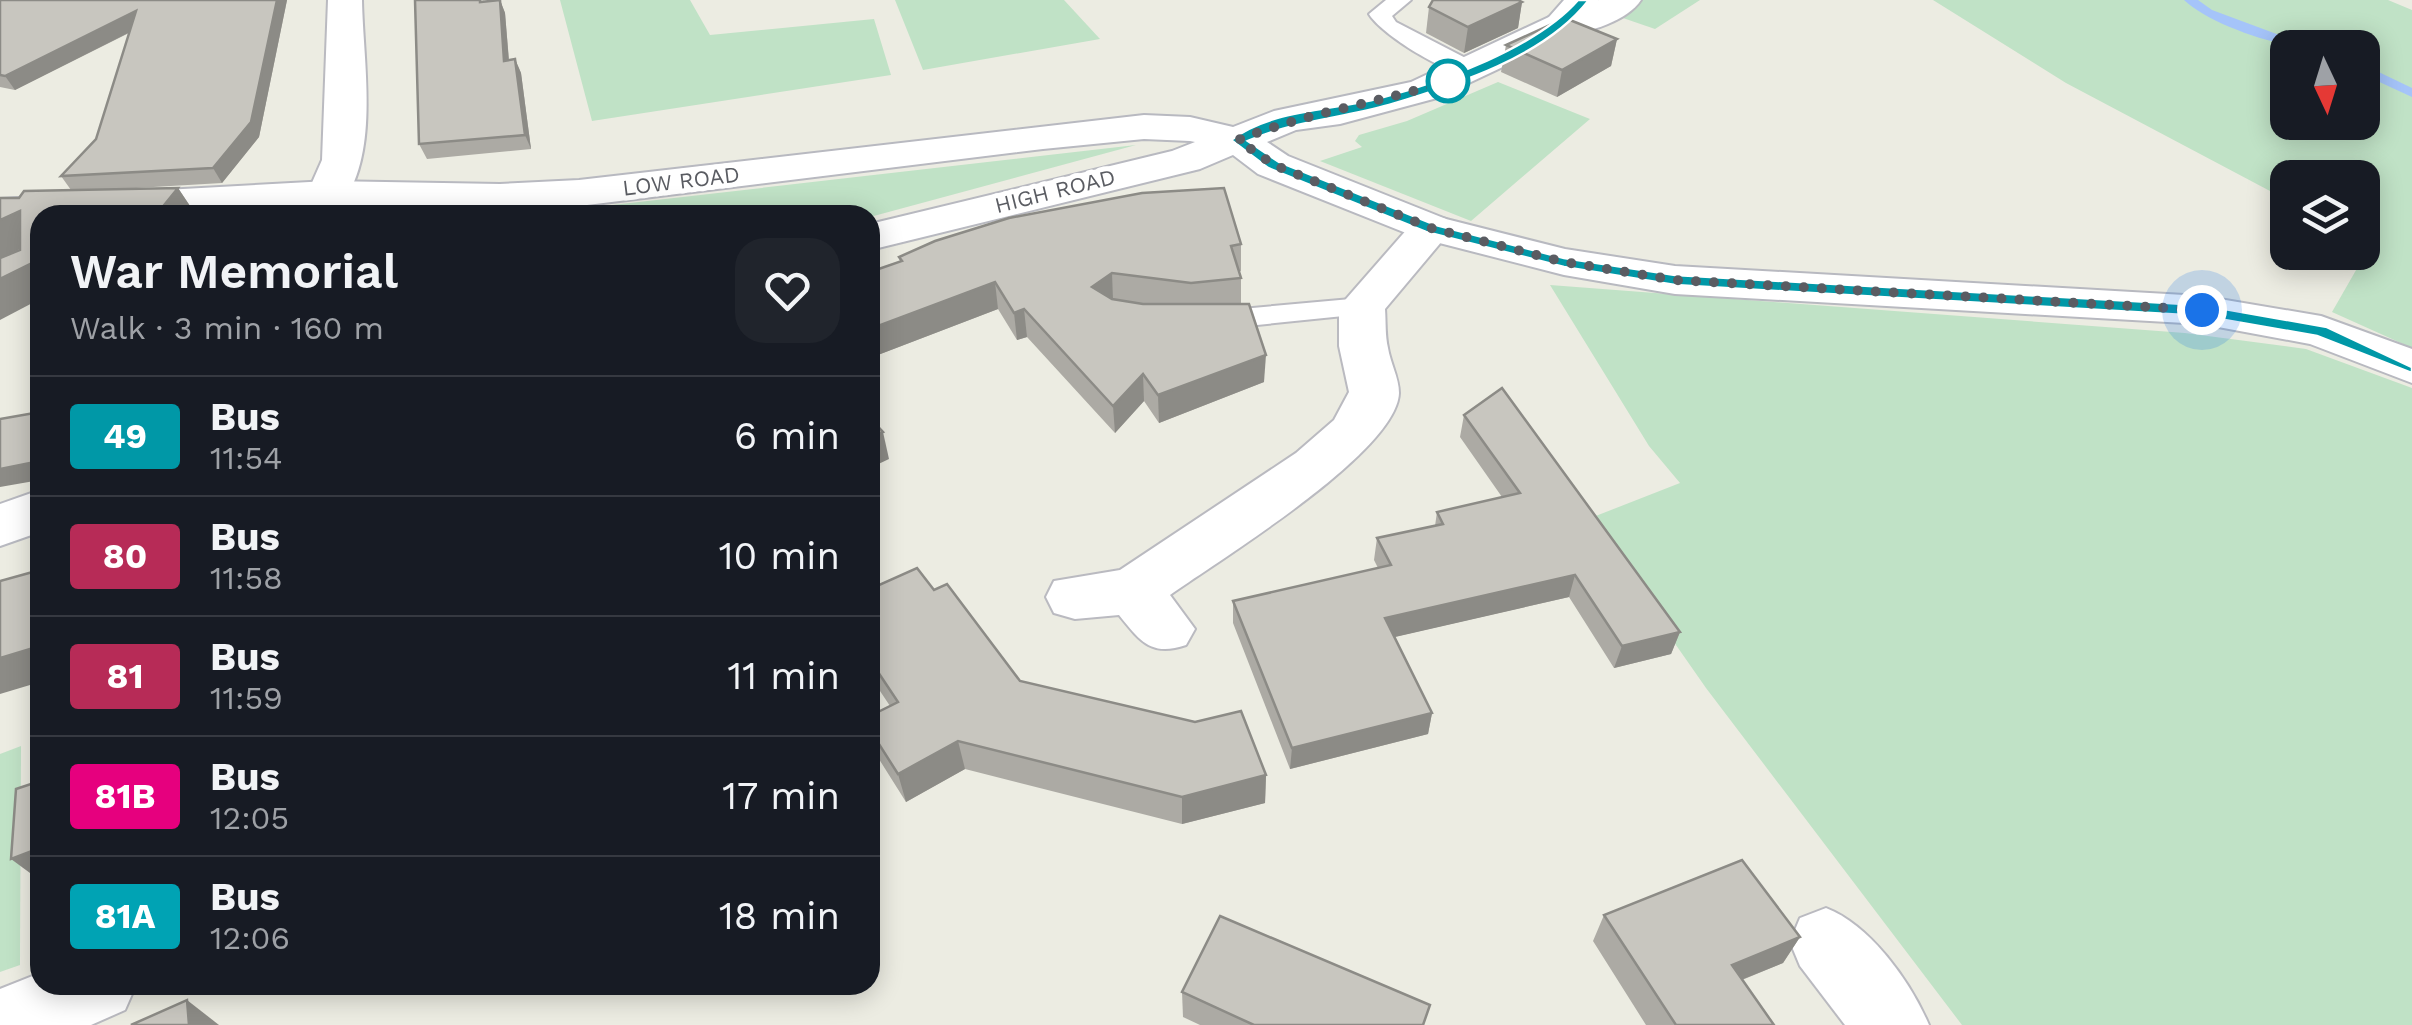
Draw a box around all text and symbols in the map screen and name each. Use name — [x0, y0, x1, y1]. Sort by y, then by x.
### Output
north arrow — [2270, 30, 2380, 140]
map controls — [2270, 30, 2380, 270]
unlabelled marker — [1427, 60, 1469, 102]
button: layers — [2270, 160, 2380, 270]
street label: LOW ROAD — [621, 161, 741, 201]
street label: HIGH ROAD — [992, 164, 1118, 218]
button: heart — [735, 238, 840, 343]
text: War Memorial — [70, 243, 398, 300]
your location — [2177, 285, 2227, 335]
text: Walk · 3 min · 160 m — [70, 309, 384, 347]
text: Bus — [210, 395, 280, 439]
text: 6 min — [734, 414, 840, 458]
text: 49 — [103, 415, 147, 457]
text: 11:54 — [210, 439, 283, 477]
text: Bus — [210, 515, 280, 559]
text: 10 min — [719, 534, 840, 578]
text: 80 — [103, 535, 147, 577]
text: 11:58 — [210, 559, 283, 597]
text: Bus — [210, 635, 280, 679]
text: 11 min — [728, 654, 840, 698]
text: 81 — [106, 655, 144, 697]
text: 11:59 — [210, 679, 283, 717]
text: Bus — [210, 755, 280, 799]
text: 17 min — [722, 774, 840, 818]
text: 81B — [95, 775, 155, 817]
text: 12:05 — [210, 799, 289, 837]
text: Bus — [210, 875, 280, 919]
text: 18 min — [719, 894, 840, 938]
text: 81A — [95, 895, 155, 937]
text: 12:06 — [210, 919, 290, 957]

